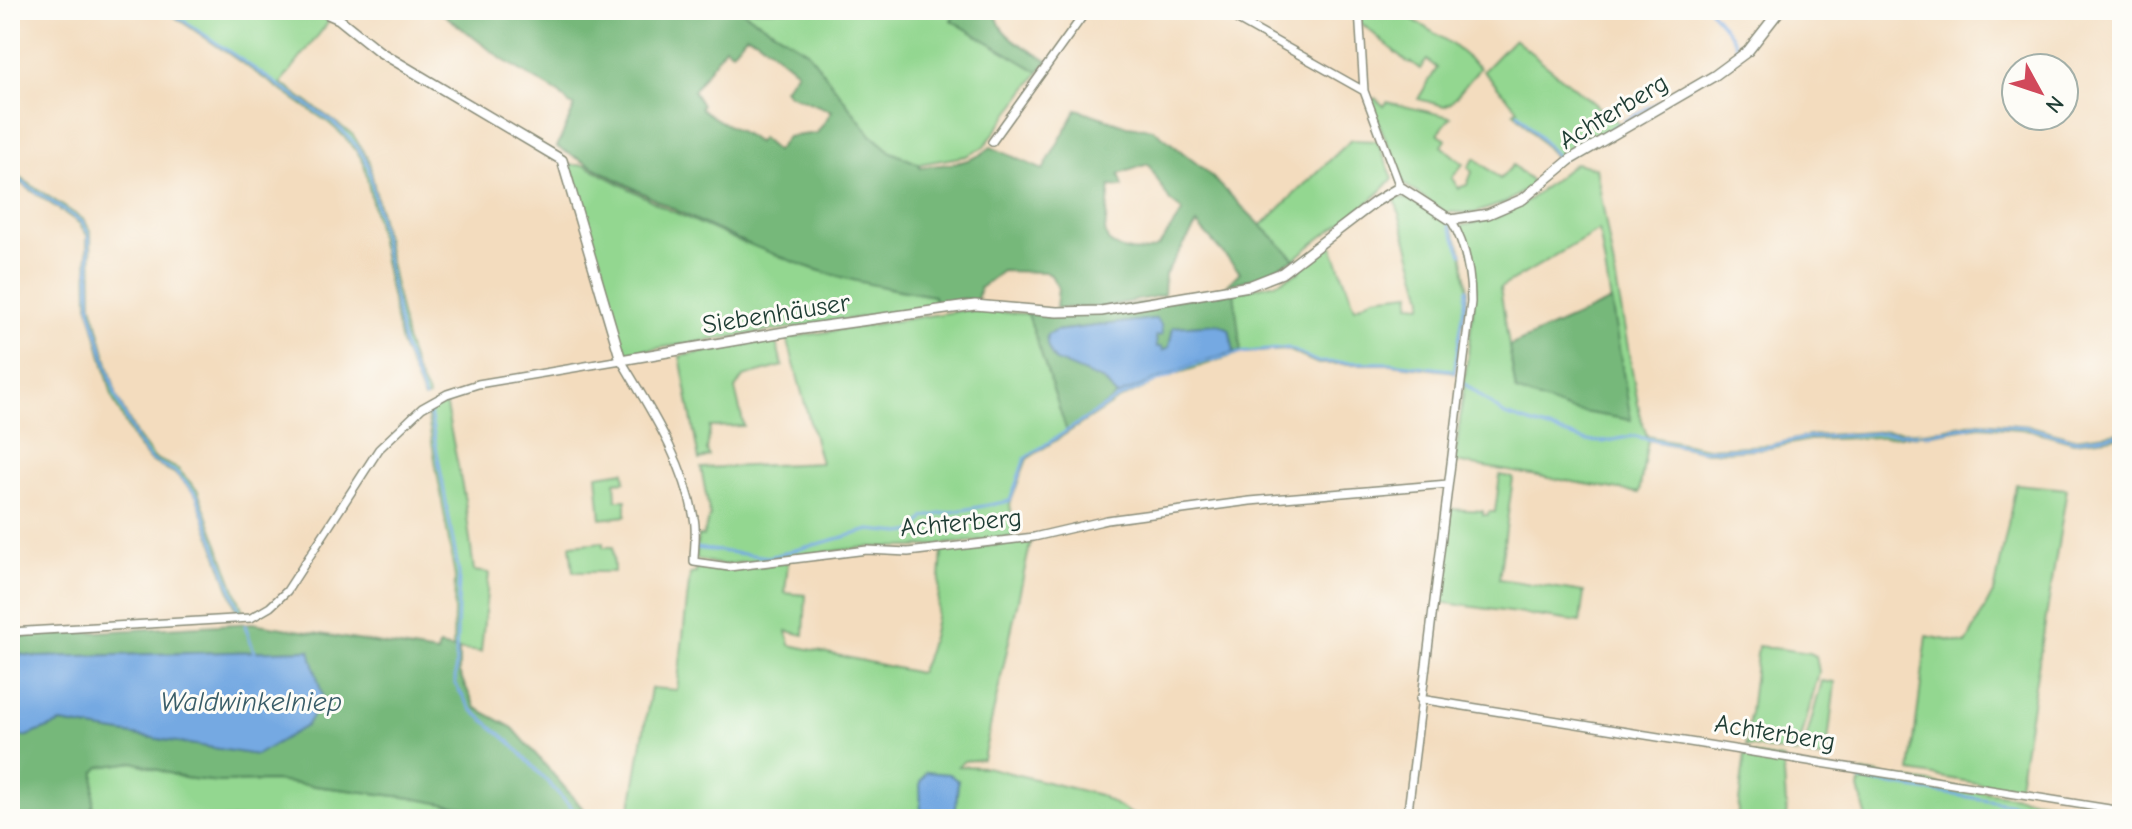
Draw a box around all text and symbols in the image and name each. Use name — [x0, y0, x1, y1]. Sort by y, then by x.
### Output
north arrow — [2000, 52, 2080, 132]
street label: Achterberg — [1554, 68, 1673, 156]
text: N — [2040, 90, 2069, 118]
street label: Siebenhäuser — [700, 287, 853, 340]
street label: Achterberg — [899, 503, 1023, 543]
water label: Waldwinkelniep — [160, 686, 342, 718]
street label: Achterberg — [1712, 709, 1837, 757]

